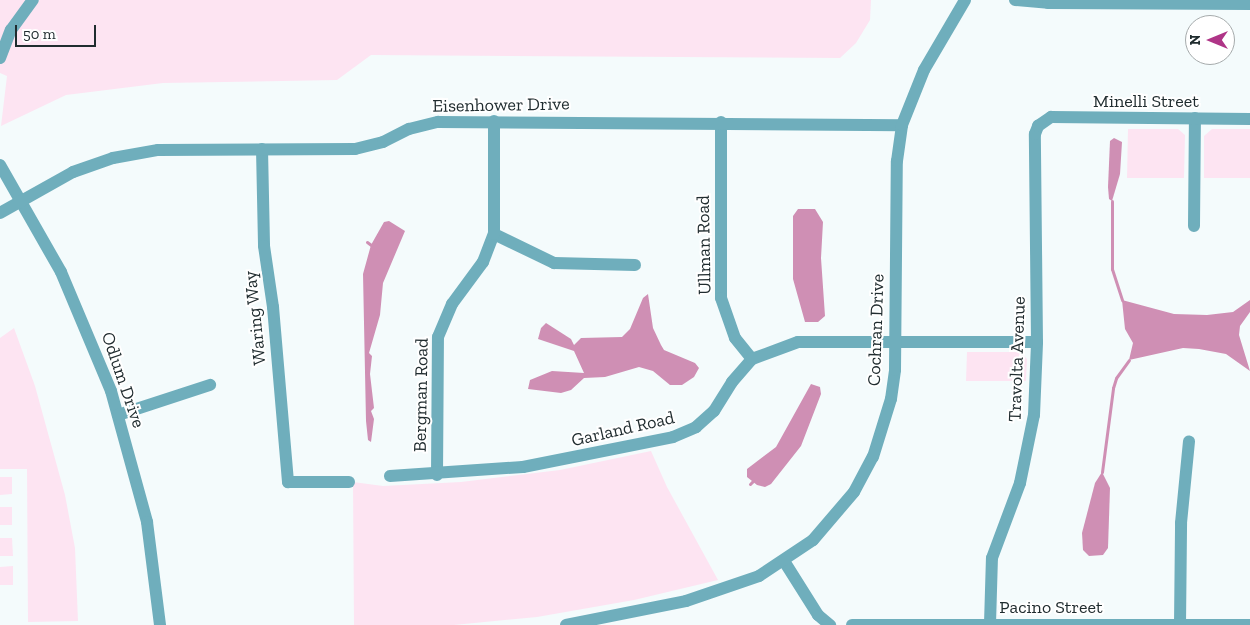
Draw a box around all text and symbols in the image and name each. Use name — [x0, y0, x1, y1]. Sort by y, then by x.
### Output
scale bar — [18, 15, 99, 47]
north arrow — [1185, 15, 1235, 65]
text: 50 m — [23, 25, 56, 43]
text: N — [1187, 35, 1204, 45]
street label: Minelli Street — [1093, 90, 1199, 112]
street label: Eisenhower Drive — [432, 93, 570, 117]
street label: Ullman Road — [692, 195, 716, 295]
street label: Waring Way — [239, 270, 271, 366]
street label: Cochran Drive — [863, 274, 889, 386]
street label: Travolta Avenue — [1004, 296, 1030, 422]
street label: Odlum Drive — [97, 329, 149, 431]
street label: Bergman Road — [409, 338, 433, 452]
street label: Garland Road — [569, 407, 677, 451]
street label: Pacino Street — [999, 596, 1103, 618]

